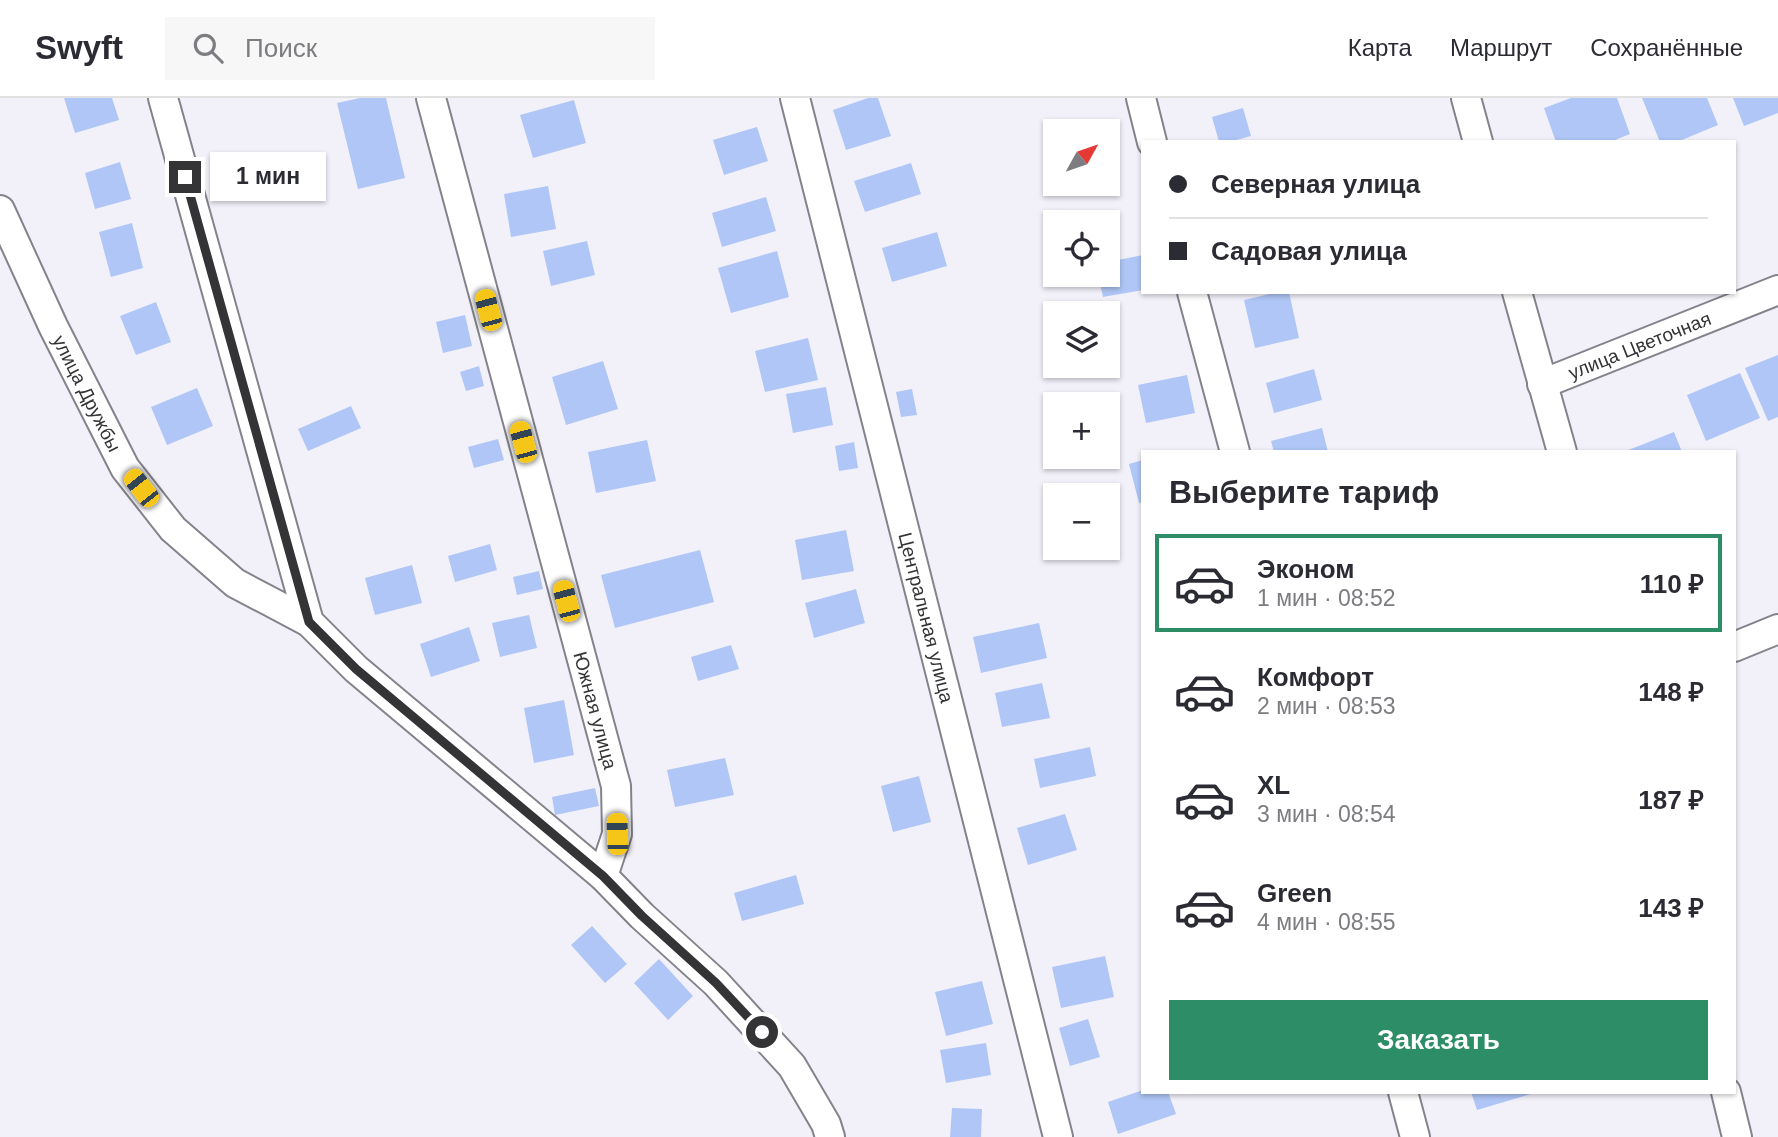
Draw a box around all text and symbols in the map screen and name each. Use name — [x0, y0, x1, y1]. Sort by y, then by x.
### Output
search box — [165, 17, 655, 80]
text: Swyft — [35, 29, 123, 66]
icon: search — [189, 29, 227, 67]
text: Поиск — [245, 33, 317, 63]
text: Карта — [1348, 34, 1412, 61]
text: Маршрут — [1450, 34, 1552, 61]
text: Сохранённые — [1590, 34, 1743, 61]
north arrow — [1043, 119, 1120, 196]
map controls — [1043, 119, 1120, 560]
callout: 1 мин — [210, 153, 325, 202]
route end — [169, 161, 201, 193]
text: 1 мин — [236, 163, 300, 189]
text: Северная улица — [1211, 169, 1420, 199]
button: locate — [1043, 210, 1120, 287]
text: Садовая улица — [1211, 236, 1407, 266]
car — [473, 287, 504, 333]
button: layers — [1043, 301, 1120, 378]
street label: улица Цветочная — [1565, 307, 1714, 383]
street label: улица Дружбы — [49, 331, 125, 455]
button: + — [1043, 392, 1120, 469]
car — [508, 419, 539, 465]
car — [120, 465, 163, 511]
text: Выберите тариф — [1169, 474, 1439, 510]
button: − — [1043, 483, 1120, 560]
street label: Центральная улица — [895, 530, 958, 705]
icon: car — [1173, 552, 1236, 615]
text: Эконом — [1257, 554, 1355, 584]
text: 110 ₽ — [1640, 569, 1704, 599]
car — [551, 578, 582, 624]
text: 1 мин · 08:52 — [1257, 585, 1396, 611]
street label: Южная улица — [570, 649, 622, 772]
icon: car — [1173, 660, 1236, 723]
text: Комфорт — [1257, 662, 1374, 692]
text: 148 ₽ — [1638, 677, 1704, 707]
text: 2 мин · 08:53 — [1257, 693, 1396, 719]
icon: car — [1173, 768, 1236, 831]
text: XL — [1257, 770, 1290, 800]
text: 187 ₽ — [1638, 785, 1704, 815]
text: 3 мин · 08:54 — [1257, 801, 1396, 827]
car — [606, 813, 629, 855]
icon: car — [1173, 876, 1236, 939]
text: Green — [1257, 878, 1332, 908]
text: 143 ₽ — [1638, 893, 1704, 923]
text: 4 мин · 08:55 — [1257, 909, 1396, 935]
button: Заказать — [1169, 1000, 1708, 1080]
route start — [746, 1016, 778, 1048]

